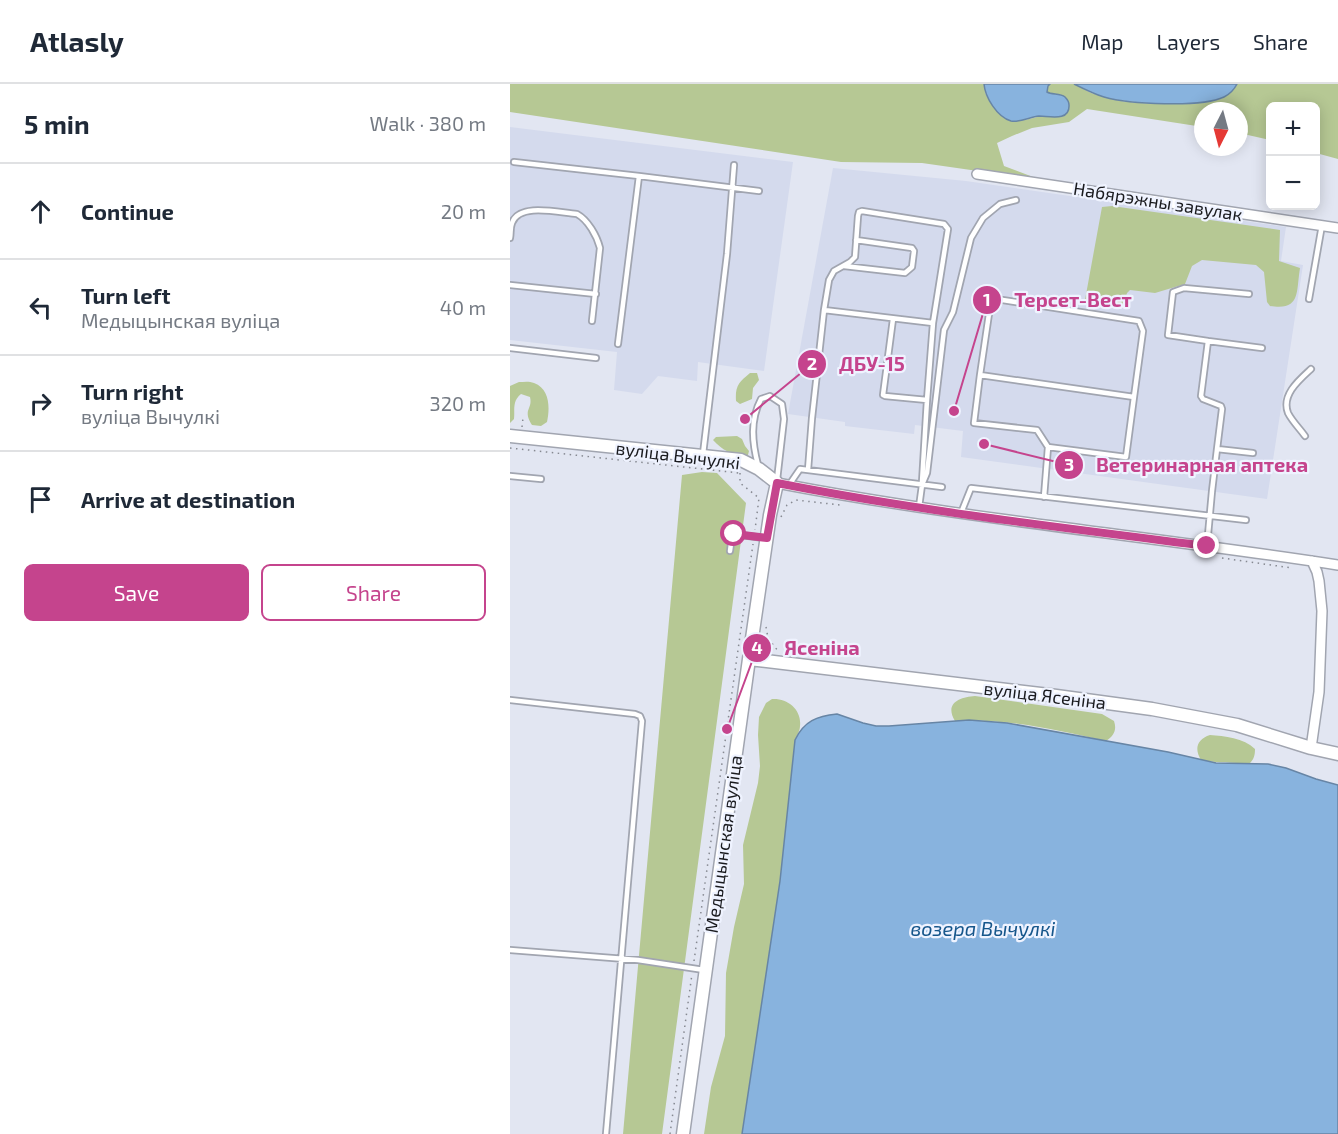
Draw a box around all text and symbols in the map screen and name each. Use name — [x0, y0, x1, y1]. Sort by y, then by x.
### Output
text: Atlasly — [30, 24, 124, 58]
text: Map — [1081, 29, 1123, 54]
text: Layers — [1156, 29, 1220, 54]
text: Share — [1253, 29, 1308, 54]
north arrow — [1194, 102, 1248, 156]
map controls — [1266, 102, 1320, 210]
button: + — [1266, 102, 1320, 156]
text: 5 min — [24, 108, 90, 139]
text: Walk · 380 m — [369, 111, 486, 135]
button: − — [1266, 156, 1320, 210]
street label: Набярэжны завулак — [1072, 177, 1244, 225]
icon: ahead — [24, 195, 57, 228]
text: Continue — [81, 198, 174, 224]
text: 20 m — [441, 199, 486, 223]
callout: Терсет-Вест — [972, 281, 1143, 319]
text: Turn left — [81, 282, 170, 308]
text: Терсет-Вест — [1014, 287, 1132, 311]
text: 1 — [983, 288, 991, 310]
icon: left — [24, 291, 57, 324]
text: 40 m — [440, 295, 486, 319]
text: Медыцынская вуліца — [81, 308, 280, 332]
callout: ДБУ-15 — [797, 345, 917, 383]
text: ДБУ-15 — [839, 351, 905, 375]
text: 2 — [807, 352, 817, 374]
text: Turn right — [81, 378, 183, 404]
icon: right — [24, 387, 57, 420]
text: 320 m — [430, 391, 486, 415]
text: вуліца Вычулкі — [81, 404, 220, 428]
street label: вуліца Вычулкі — [615, 436, 741, 474]
callout: Ветеринарная аптека — [1054, 446, 1321, 484]
text: Ветеринарная аптека — [1096, 452, 1308, 476]
text: 3 — [1064, 453, 1074, 475]
icon: arrive — [24, 483, 57, 516]
text: Arrive at destination — [81, 486, 295, 512]
route start — [720, 520, 746, 546]
route end — [1193, 532, 1219, 558]
button: Save — [24, 564, 249, 621]
button: Share — [261, 564, 486, 621]
callout: Ясеніна — [742, 629, 872, 667]
text: Ясеніна — [784, 635, 860, 659]
text: 4 — [751, 636, 763, 658]
street label: вуліца Ясеніна — [983, 677, 1107, 713]
street label: Медыцынская вуліца — [700, 754, 746, 934]
water label: возера Вычулкі — [910, 916, 1056, 940]

